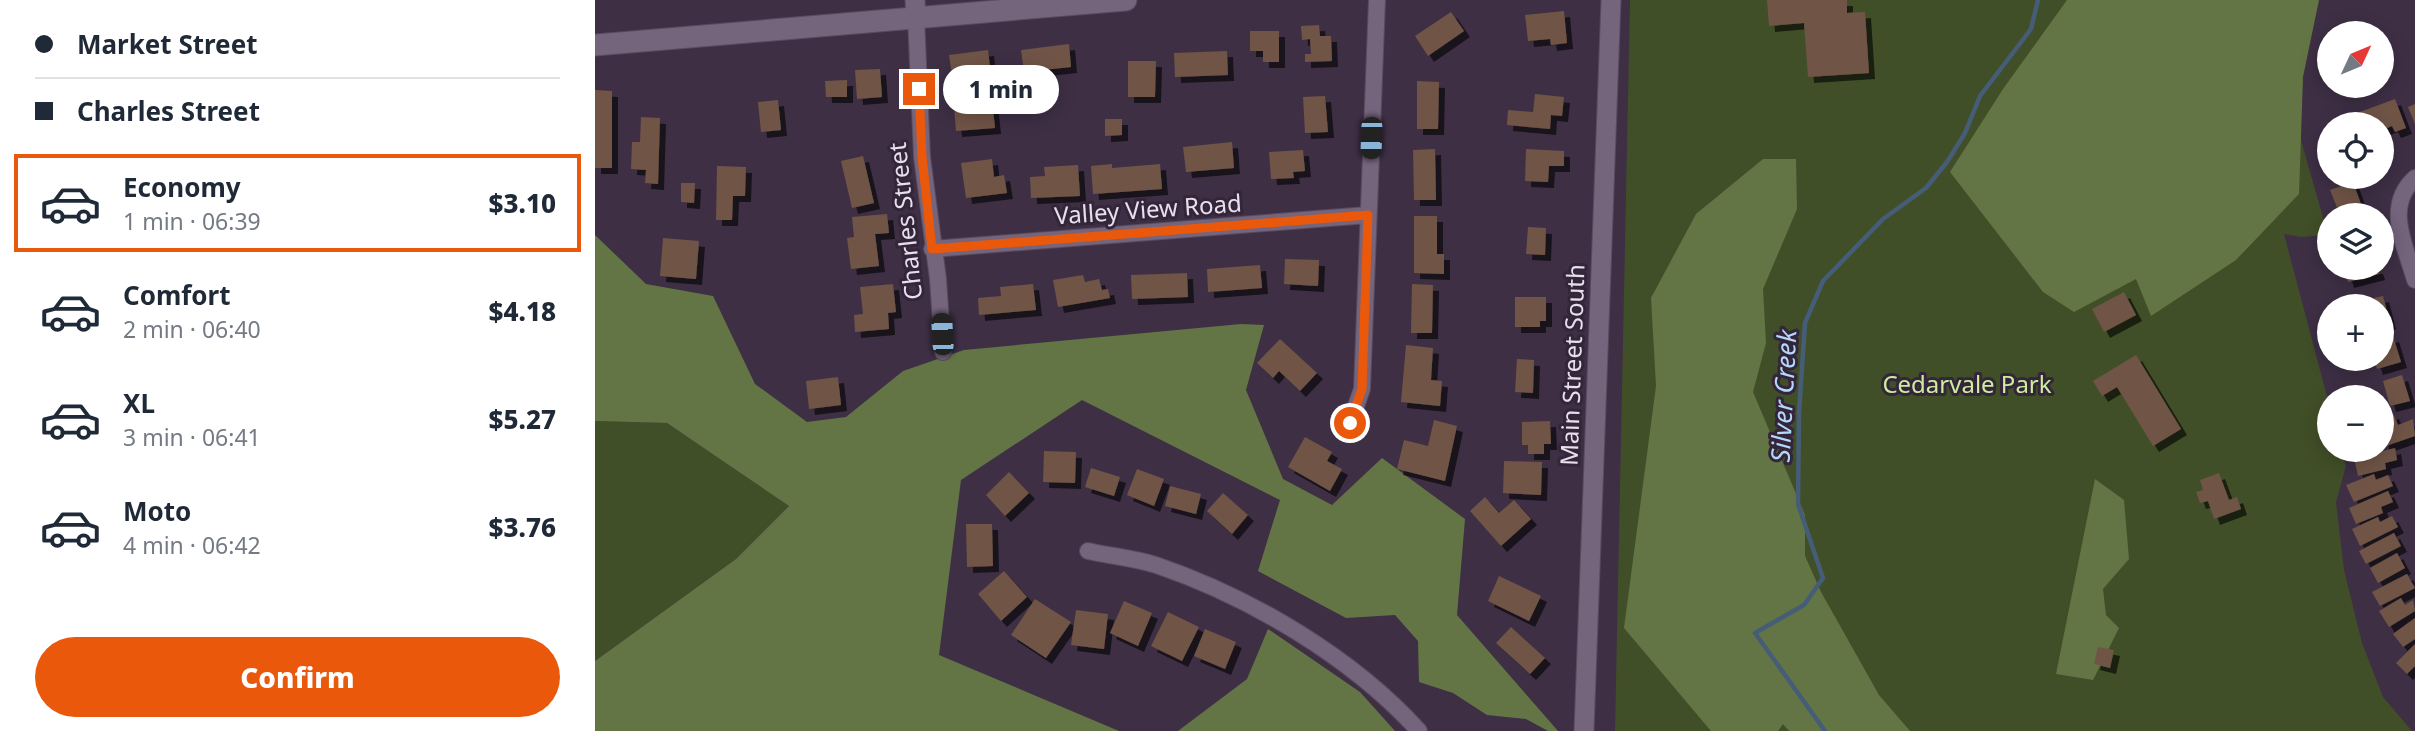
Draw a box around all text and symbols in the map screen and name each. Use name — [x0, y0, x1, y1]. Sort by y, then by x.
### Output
north arrow — [2317, 21, 2394, 98]
map controls — [2317, 21, 2394, 462]
text: Market Street — [77, 26, 257, 62]
callout: 1 min — [943, 64, 1059, 114]
route end — [903, 73, 935, 105]
text: 1 min — [969, 73, 1033, 105]
text: Charles Street — [77, 93, 260, 129]
button: locate — [2317, 112, 2394, 189]
car — [1360, 117, 1383, 159]
street label: Charles Street — [880, 141, 929, 301]
text: Economy — [123, 169, 241, 205]
icon: car — [39, 172, 102, 235]
text: $3.10 — [489, 185, 556, 221]
street label: Valley View Road — [1053, 185, 1243, 232]
button: layers — [2317, 203, 2394, 280]
text: 1 min · 06:39 — [123, 205, 261, 237]
street label: Main Street South — [1551, 264, 1592, 466]
text: Comfort — [123, 277, 231, 313]
icon: car — [39, 280, 102, 343]
text: $4.18 — [489, 293, 556, 329]
button: + — [2317, 294, 2394, 371]
car — [931, 312, 954, 356]
text: 2 min · 06:40 — [123, 313, 261, 345]
water label: Silver Creek — [1762, 328, 1805, 463]
park label: Cedarvale Park — [1882, 367, 2052, 400]
text: XL — [123, 385, 155, 421]
button: − — [2317, 385, 2394, 462]
icon: car — [39, 388, 102, 451]
text: $5.27 — [489, 401, 556, 437]
route start — [1334, 407, 1366, 439]
text: 3 min · 06:41 — [123, 421, 261, 453]
text: Moto — [123, 493, 191, 529]
icon: car — [39, 496, 102, 559]
text: $3.76 — [489, 509, 556, 545]
text: 4 min · 06:42 — [123, 529, 261, 561]
button: Confirm — [35, 637, 560, 717]

